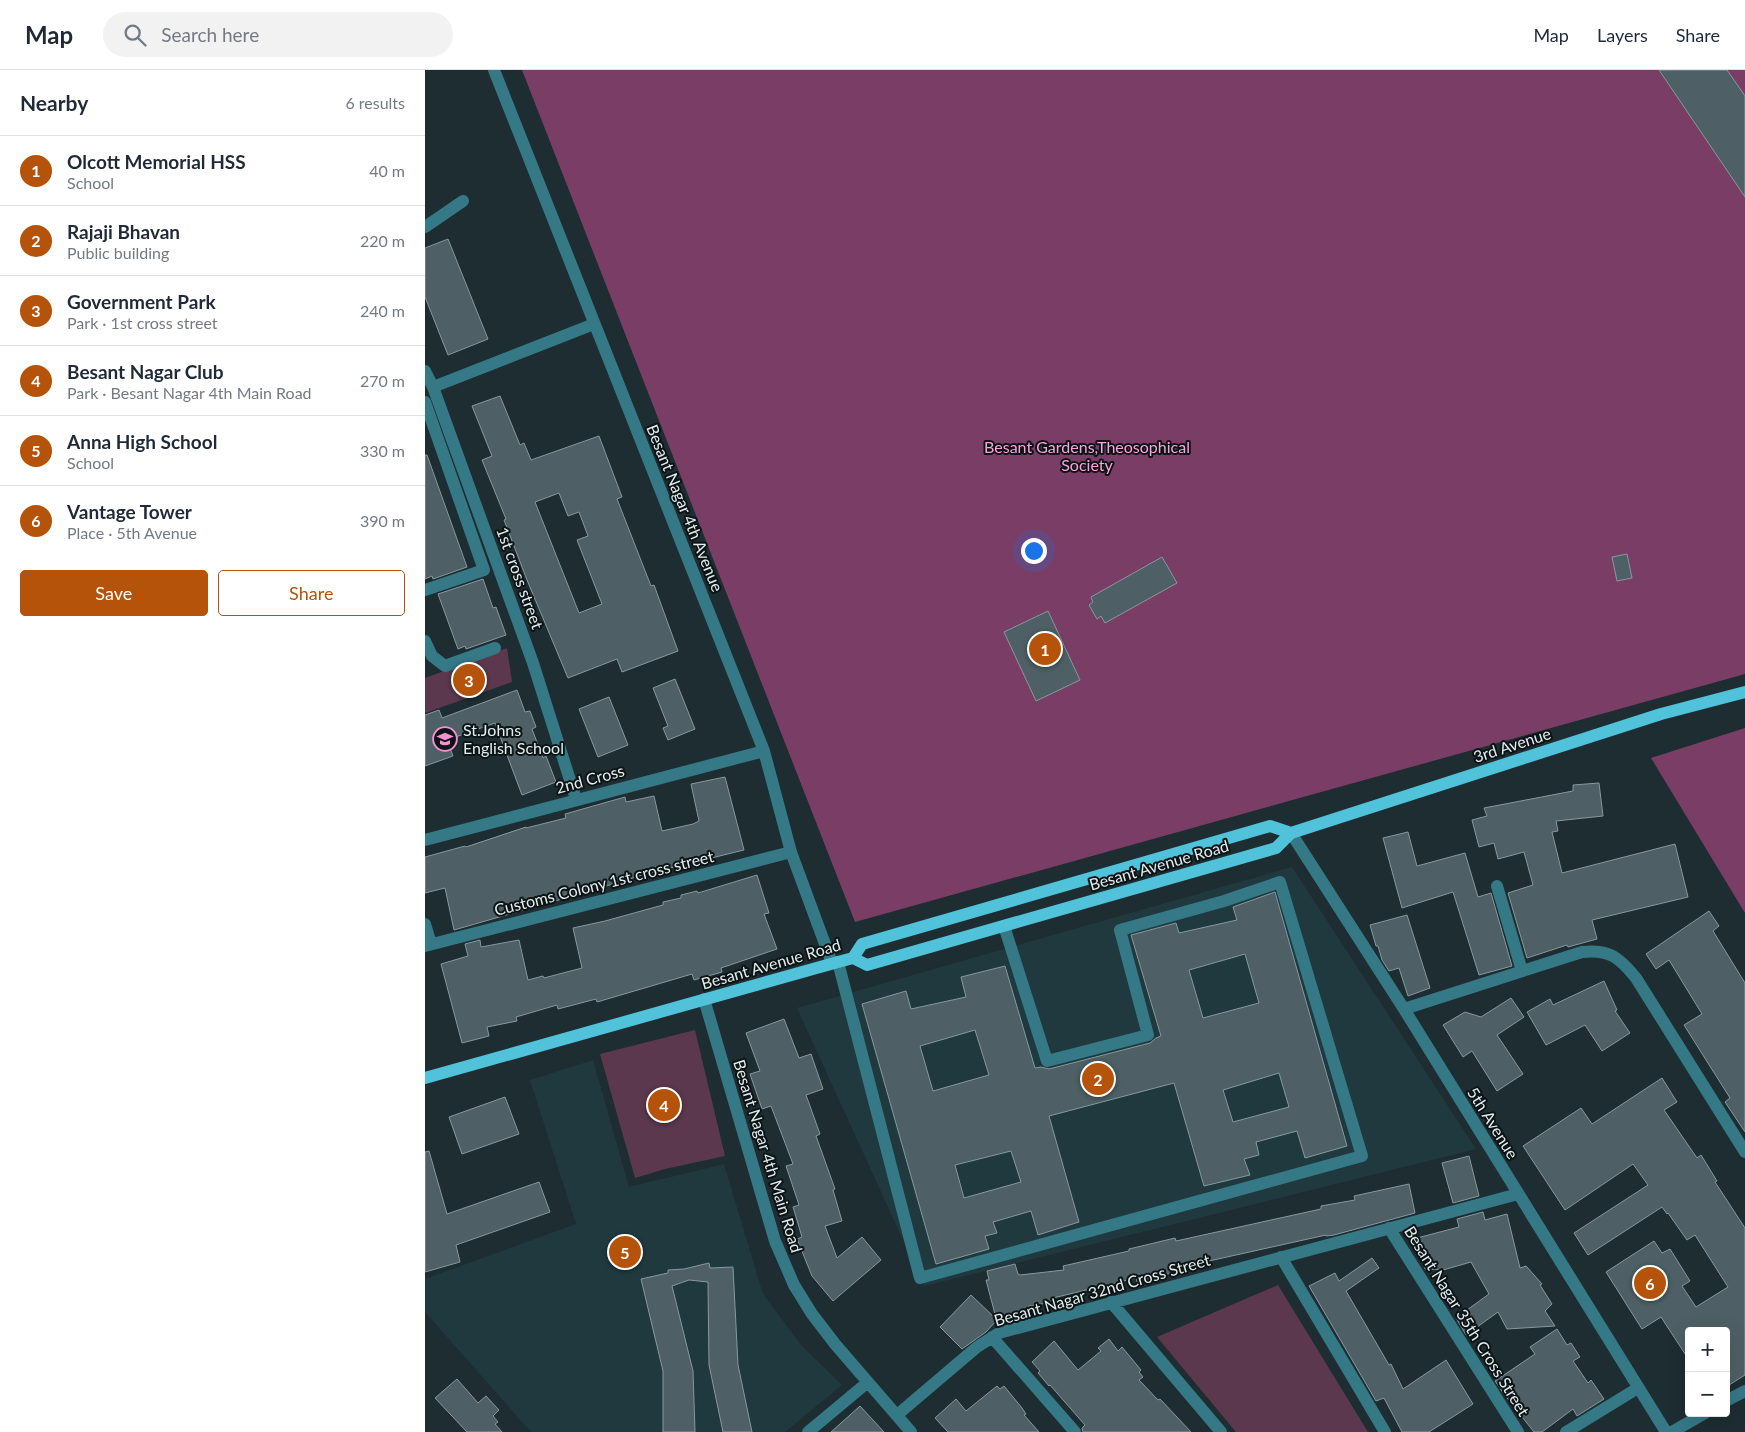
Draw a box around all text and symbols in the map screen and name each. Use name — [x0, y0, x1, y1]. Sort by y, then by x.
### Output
search box — [103, 12, 453, 57]
text: Map — [25, 20, 73, 49]
icon: search — [121, 21, 149, 49]
text: Search here — [161, 23, 259, 46]
text: Map — [1533, 24, 1569, 46]
text: Layers — [1597, 24, 1648, 46]
text: Share — [1676, 24, 1720, 46]
text: Nearby — [20, 90, 88, 115]
text: 6 results — [345, 93, 405, 112]
text: Olcott Memorial HSS — [67, 150, 246, 173]
text: 1 — [31, 161, 41, 180]
text: 40 m — [369, 161, 405, 180]
text: School — [67, 173, 114, 192]
text: Rajaji Bhavan — [67, 220, 180, 243]
text: 2 — [31, 231, 41, 250]
text: 220 m — [360, 231, 405, 250]
text: Public building — [67, 243, 169, 262]
text: Government Park — [67, 290, 216, 313]
text: 3 — [31, 301, 41, 320]
text: 240 m — [360, 301, 405, 320]
text: Park · 1st cross street — [67, 313, 218, 332]
text: Besant Nagar Club — [67, 360, 224, 383]
text: 4 — [31, 371, 41, 390]
text: 270 m — [360, 371, 405, 390]
text: Park · Besant Nagar 4th Main Road — [67, 383, 312, 402]
street label: Besant Nagar 4th Avenue — [643, 422, 728, 594]
text: Anna High School — [67, 430, 217, 453]
park label: Besant Gardens,Theosophical Society — [984, 437, 1190, 474]
text: 5 — [31, 441, 41, 460]
text: 330 m — [360, 441, 405, 460]
text: School — [67, 453, 114, 472]
text: Vantage Tower — [67, 500, 192, 523]
text: 6 — [31, 511, 41, 530]
text: 390 m — [360, 511, 405, 530]
text: Place · 5th Avenue — [67, 523, 197, 542]
street label: 1st cross street — [493, 524, 548, 632]
your location — [1021, 538, 1047, 564]
button: Save — [20, 570, 208, 616]
button: Share — [218, 570, 405, 616]
pin: 1 — [1029, 630, 1061, 668]
pin: 3 — [453, 661, 485, 699]
place label: St.Johns English School — [463, 720, 564, 757]
street label: 3rd Avenue — [1471, 723, 1553, 766]
school or university icon: St.Johns English School — [432, 726, 458, 752]
street label: 2nd Cross — [553, 760, 626, 797]
street label: Besant Avenue Road — [1087, 836, 1231, 894]
street label: Customs Colony 1st cross street — [492, 846, 716, 919]
street label: Besant Avenue Road — [699, 935, 843, 993]
street label: Besant Nagar 4th Main Road — [730, 1057, 807, 1255]
pin: 2 — [1082, 1060, 1114, 1098]
street label: 5th Avenue — [1464, 1084, 1523, 1162]
pin: 4 — [648, 1086, 680, 1124]
street label: Besant Nagar 35th Cross Street — [1401, 1222, 1534, 1420]
pin: 5 — [609, 1233, 641, 1271]
street label: Besant Nagar 32nd Cross Street — [992, 1249, 1212, 1329]
pin: 6 — [1634, 1264, 1666, 1302]
map controls — [1685, 1327, 1730, 1417]
button: + — [1685, 1327, 1730, 1372]
button: − — [1685, 1372, 1730, 1417]

